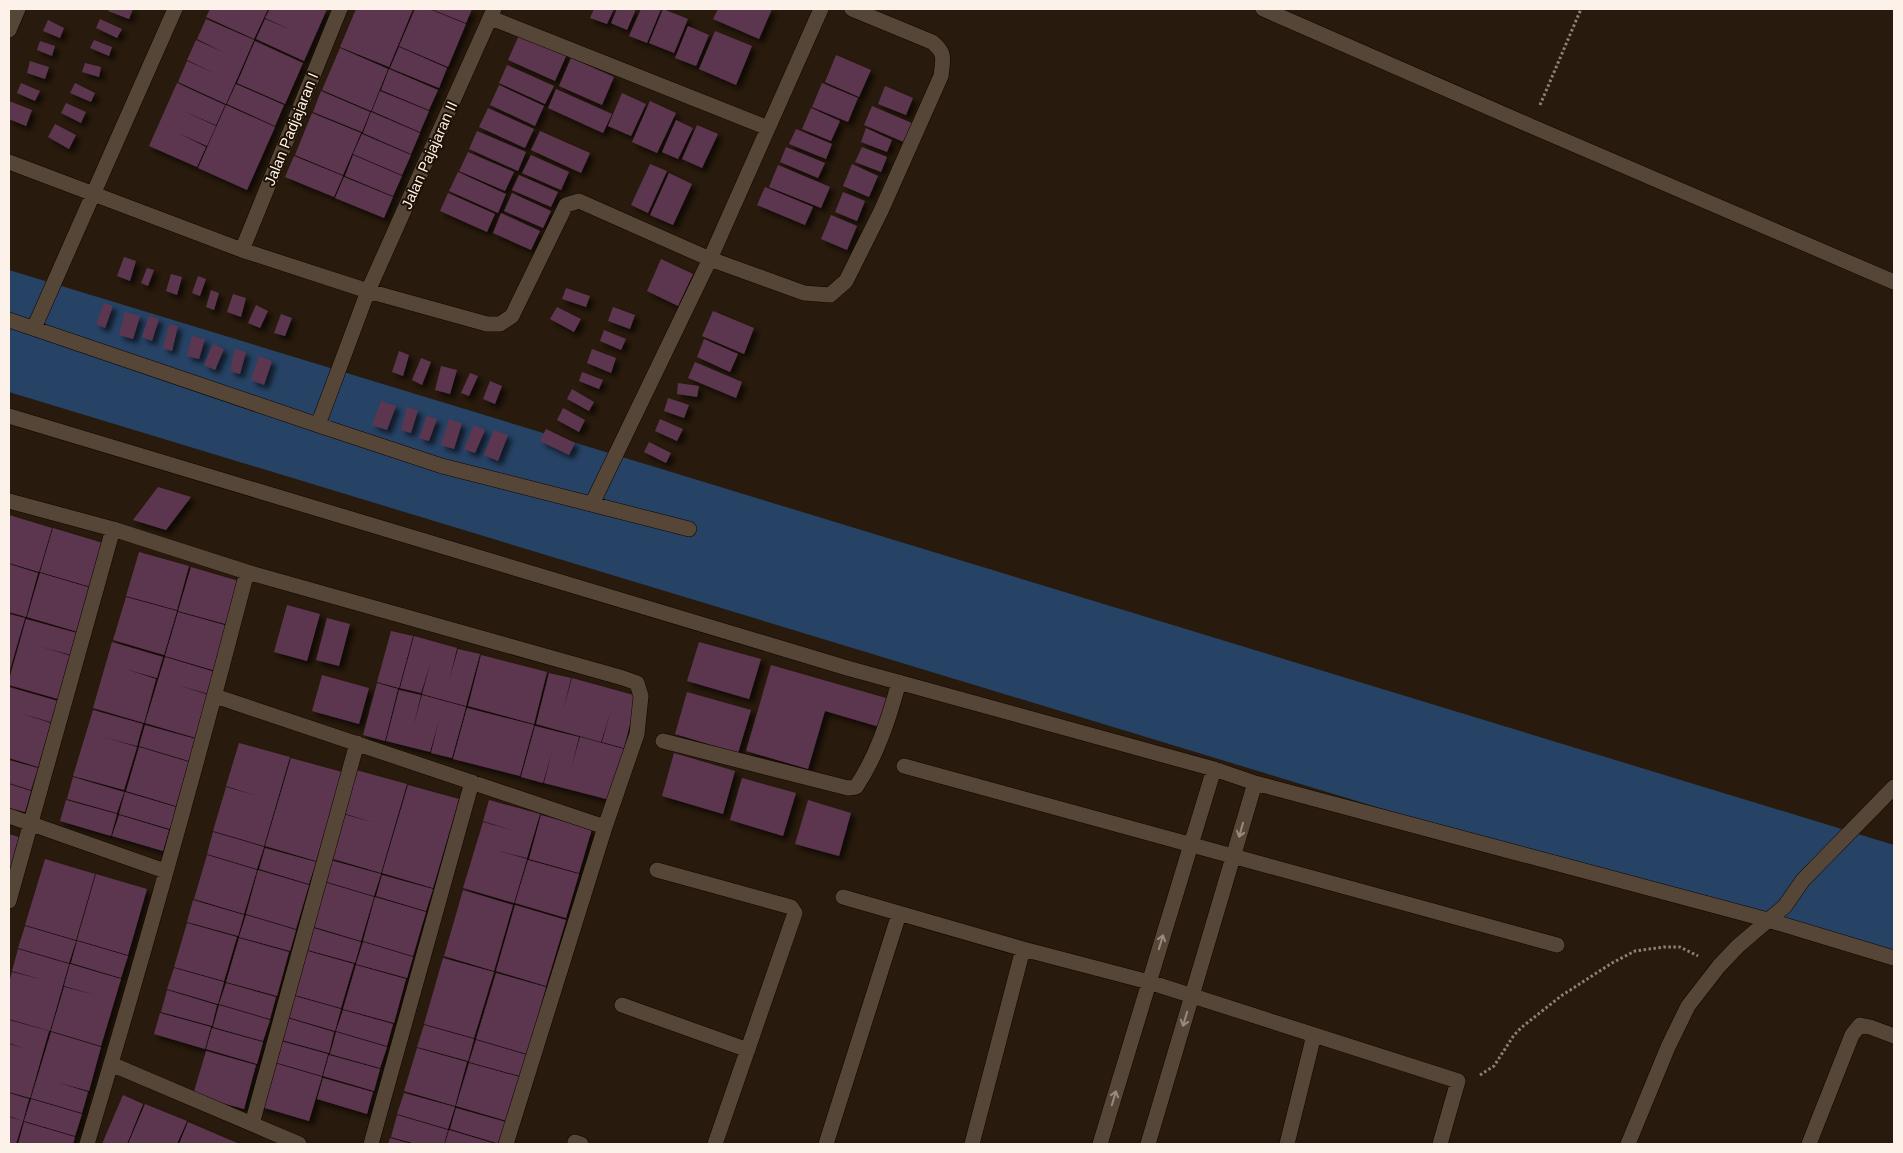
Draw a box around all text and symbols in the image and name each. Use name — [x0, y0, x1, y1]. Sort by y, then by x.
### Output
street label: Jalan Padjajaran I — [261, 70, 321, 188]
street label: Jalan Pajajaran II — [398, 99, 460, 211]
one-way arrow — [1236, 821, 1246, 837]
one-way arrow — [1157, 935, 1167, 951]
one-way arrow — [1180, 1010, 1190, 1026]
one-way arrow — [1109, 1090, 1119, 1106]

